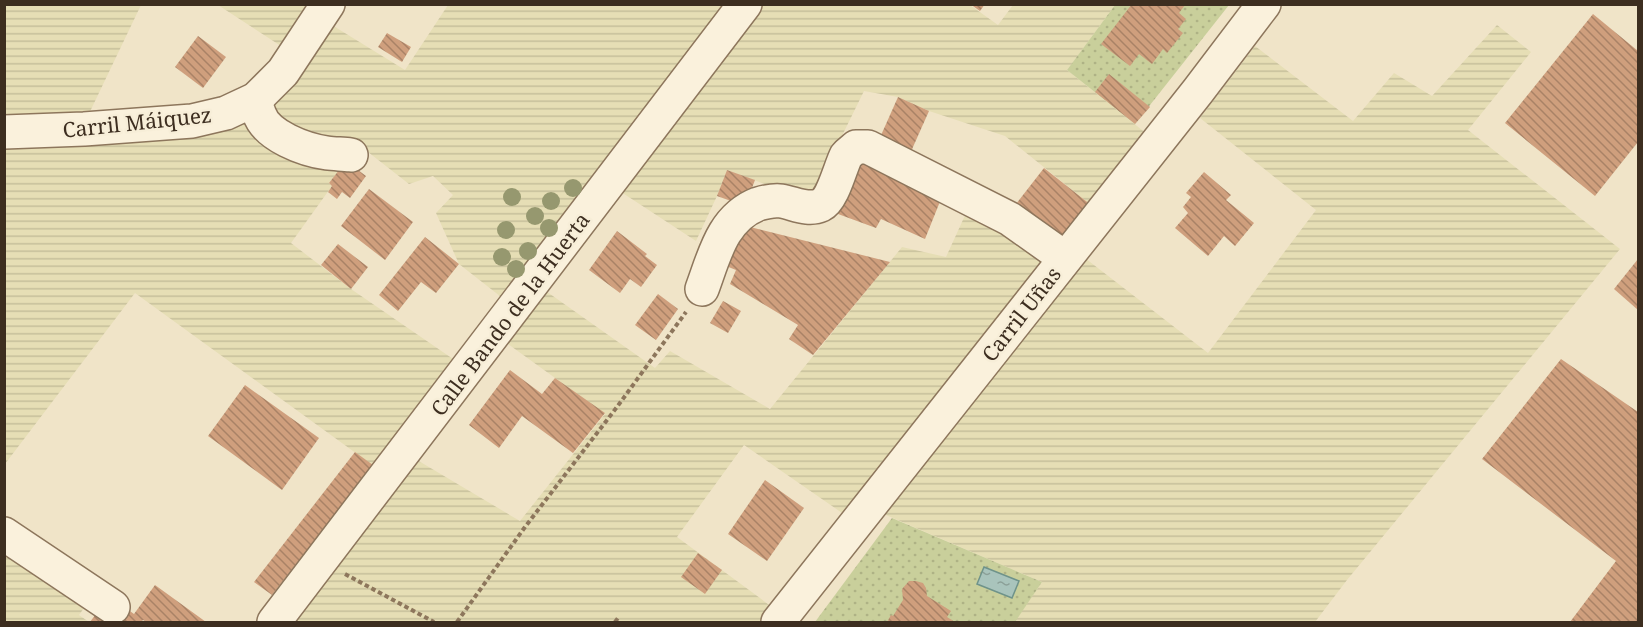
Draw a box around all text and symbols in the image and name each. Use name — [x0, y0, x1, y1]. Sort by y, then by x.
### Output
street label: Carril Máiquez — [61, 100, 213, 144]
street label: Calle Bando de la Huerta — [424, 207, 596, 421]
street label: Carril Uñas — [975, 261, 1067, 367]

